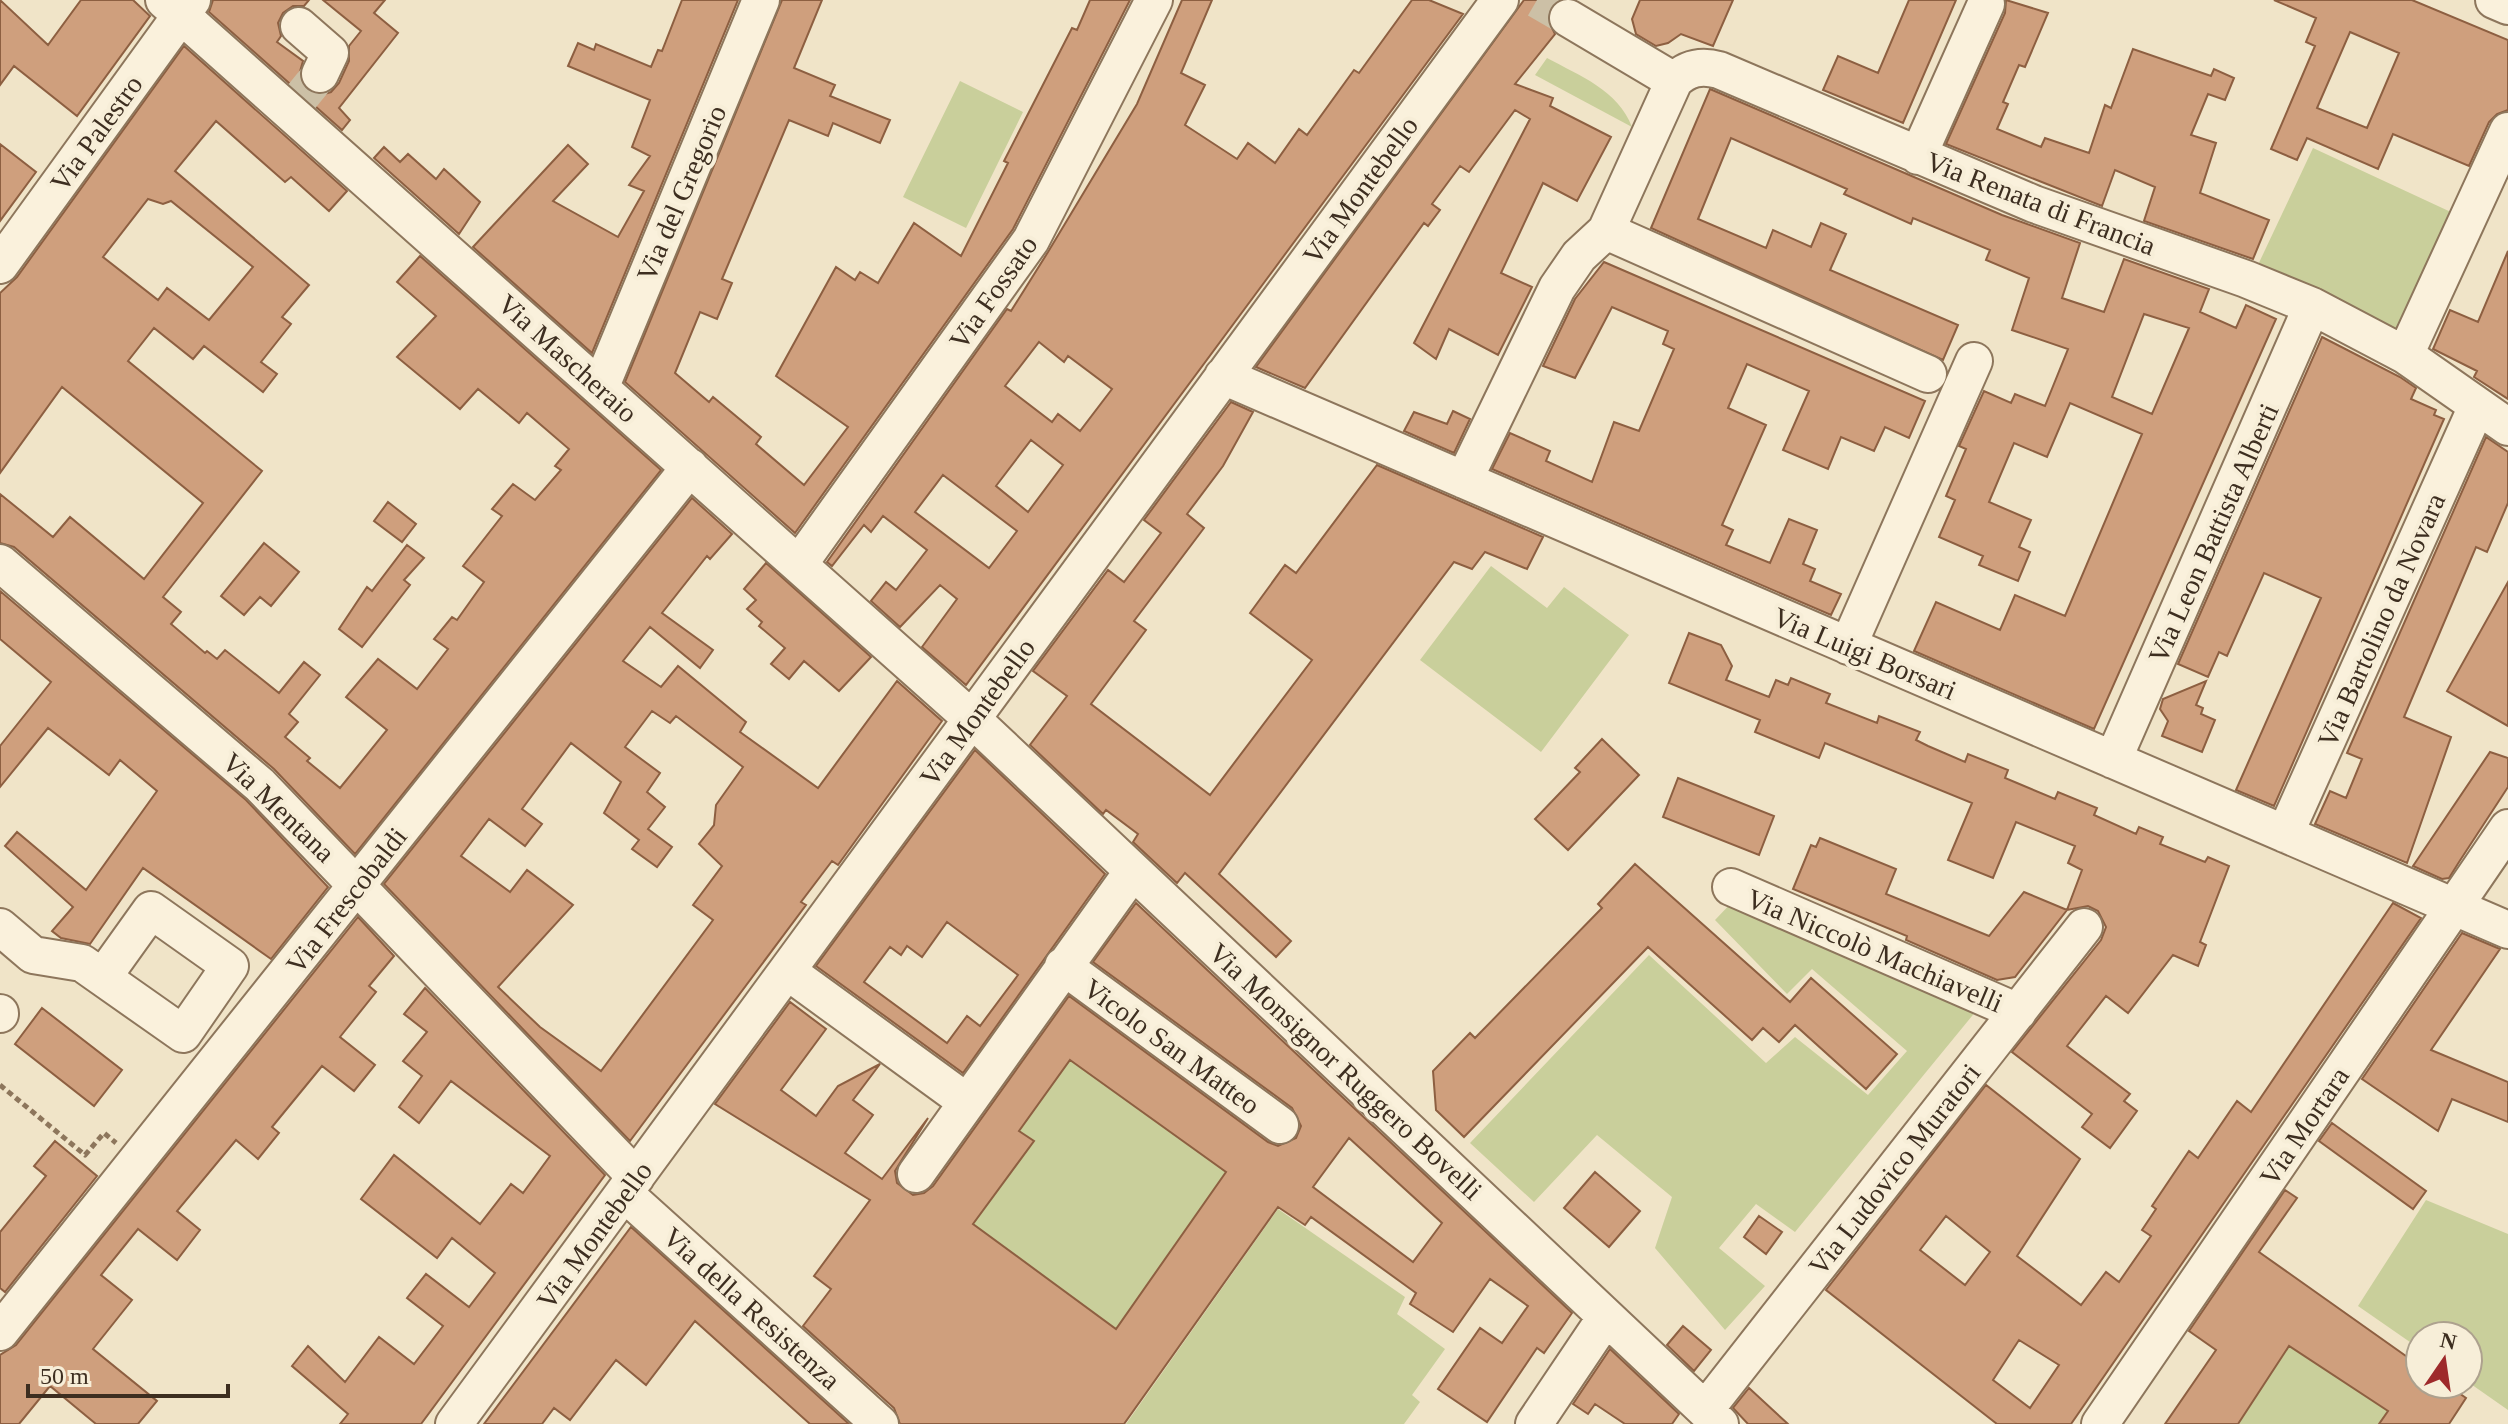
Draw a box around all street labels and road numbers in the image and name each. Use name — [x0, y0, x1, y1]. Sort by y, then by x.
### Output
street label: Via Palestro — [44, 69, 149, 197]
street label: Via del Gregorio — [630, 101, 732, 286]
street label: Via Montebello — [1296, 110, 1424, 270]
street label: Via Renata di Francia — [1922, 145, 2160, 262]
street label: Via Fossato — [943, 230, 1044, 355]
street label: Via Mascheraio — [492, 288, 644, 429]
street label: Via Leon Battista Alberti — [2142, 399, 2285, 668]
street label: Via Bartolino da Novara — [2312, 488, 2452, 752]
street label: Via Luigi Borsari — [1769, 601, 1961, 706]
street label: Via Montebello — [913, 632, 1041, 792]
street label: Via Mentana — [216, 746, 342, 869]
street label: Via Frescobaldi — [280, 821, 413, 979]
street label: Via Niccolò Machiavelli — [1742, 882, 2008, 1019]
street label: Via Monsignor Ruggero Bovelli — [1203, 937, 1489, 1206]
street label: Vicolo San Matteo — [1078, 972, 1266, 1121]
street label: Via Ludovico Muratori — [1802, 1057, 1987, 1281]
street label: Via Mortara — [2254, 1061, 2356, 1191]
street label: Via Montebello — [530, 1155, 658, 1315]
street label: Via della Resistenza — [657, 1221, 847, 1396]

